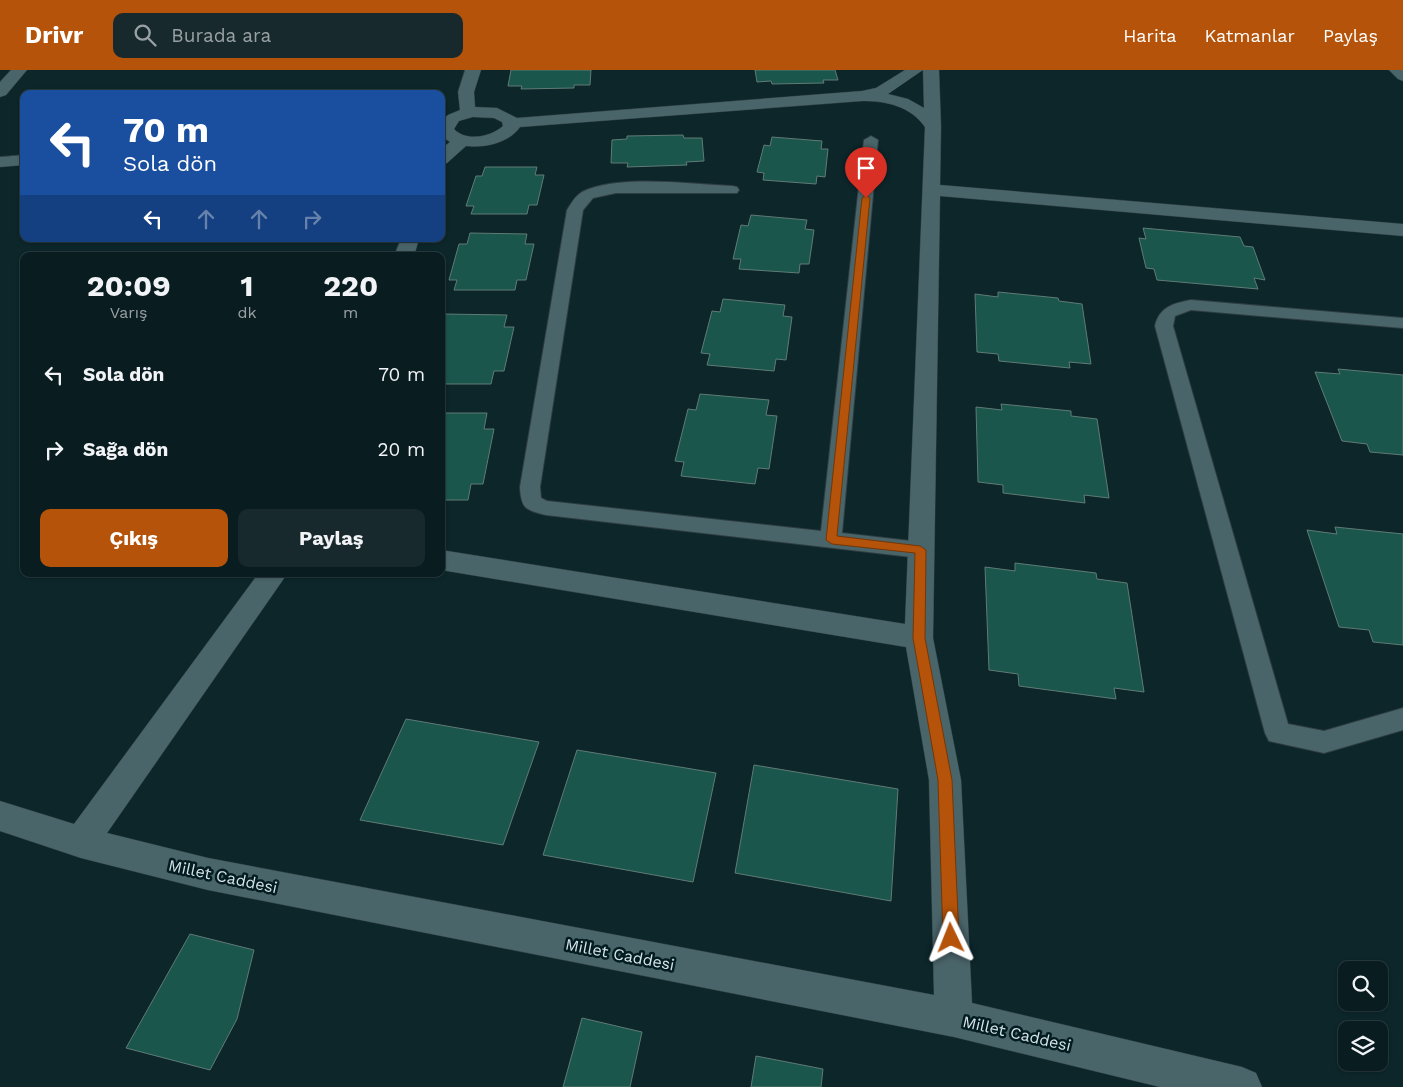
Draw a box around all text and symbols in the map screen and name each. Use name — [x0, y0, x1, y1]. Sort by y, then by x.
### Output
search box — [113, 13, 463, 58]
text: Drivr — [25, 21, 83, 49]
icon: search — [131, 21, 159, 49]
text: Burada ara — [171, 24, 271, 47]
text: Harita — [1123, 25, 1176, 46]
text: Katmanlar — [1204, 25, 1295, 46]
text: Paylaş — [1323, 25, 1378, 46]
text: 70 m — [123, 109, 209, 151]
icon: left — [40, 110, 105, 175]
pin — [845, 147, 887, 198]
text: Sola dön — [123, 151, 217, 176]
icon: arrive — [852, 154, 880, 182]
icon: left — [139, 205, 167, 233]
icon: ahead — [192, 205, 220, 233]
icon: ahead — [245, 205, 273, 233]
icon: right — [298, 205, 326, 233]
text: 20:09 — [87, 268, 171, 303]
text: 1 — [240, 268, 253, 303]
text: 220 — [323, 268, 378, 303]
text: Varış — [110, 303, 148, 322]
text: dk — [237, 303, 257, 322]
text: m — [343, 303, 358, 322]
icon: left — [40, 361, 68, 389]
text: Sola dön — [83, 363, 164, 386]
text: 70 m — [378, 363, 425, 386]
icon: right — [40, 436, 68, 464]
text: Sağa dön — [83, 438, 168, 461]
text: 20 m — [378, 438, 425, 461]
button: Çıkış — [40, 509, 228, 567]
button: Paylaş — [238, 509, 425, 567]
street label: Millet Caddesi — [167, 856, 279, 897]
position arrow — [924, 911, 976, 963]
street label: Millet Caddesi — [564, 935, 676, 974]
map controls — [1338, 961, 1388, 1071]
button: search — [1338, 961, 1388, 1011]
street label: Millet Caddesi — [961, 1012, 1073, 1055]
button: layers — [1338, 1021, 1388, 1071]

